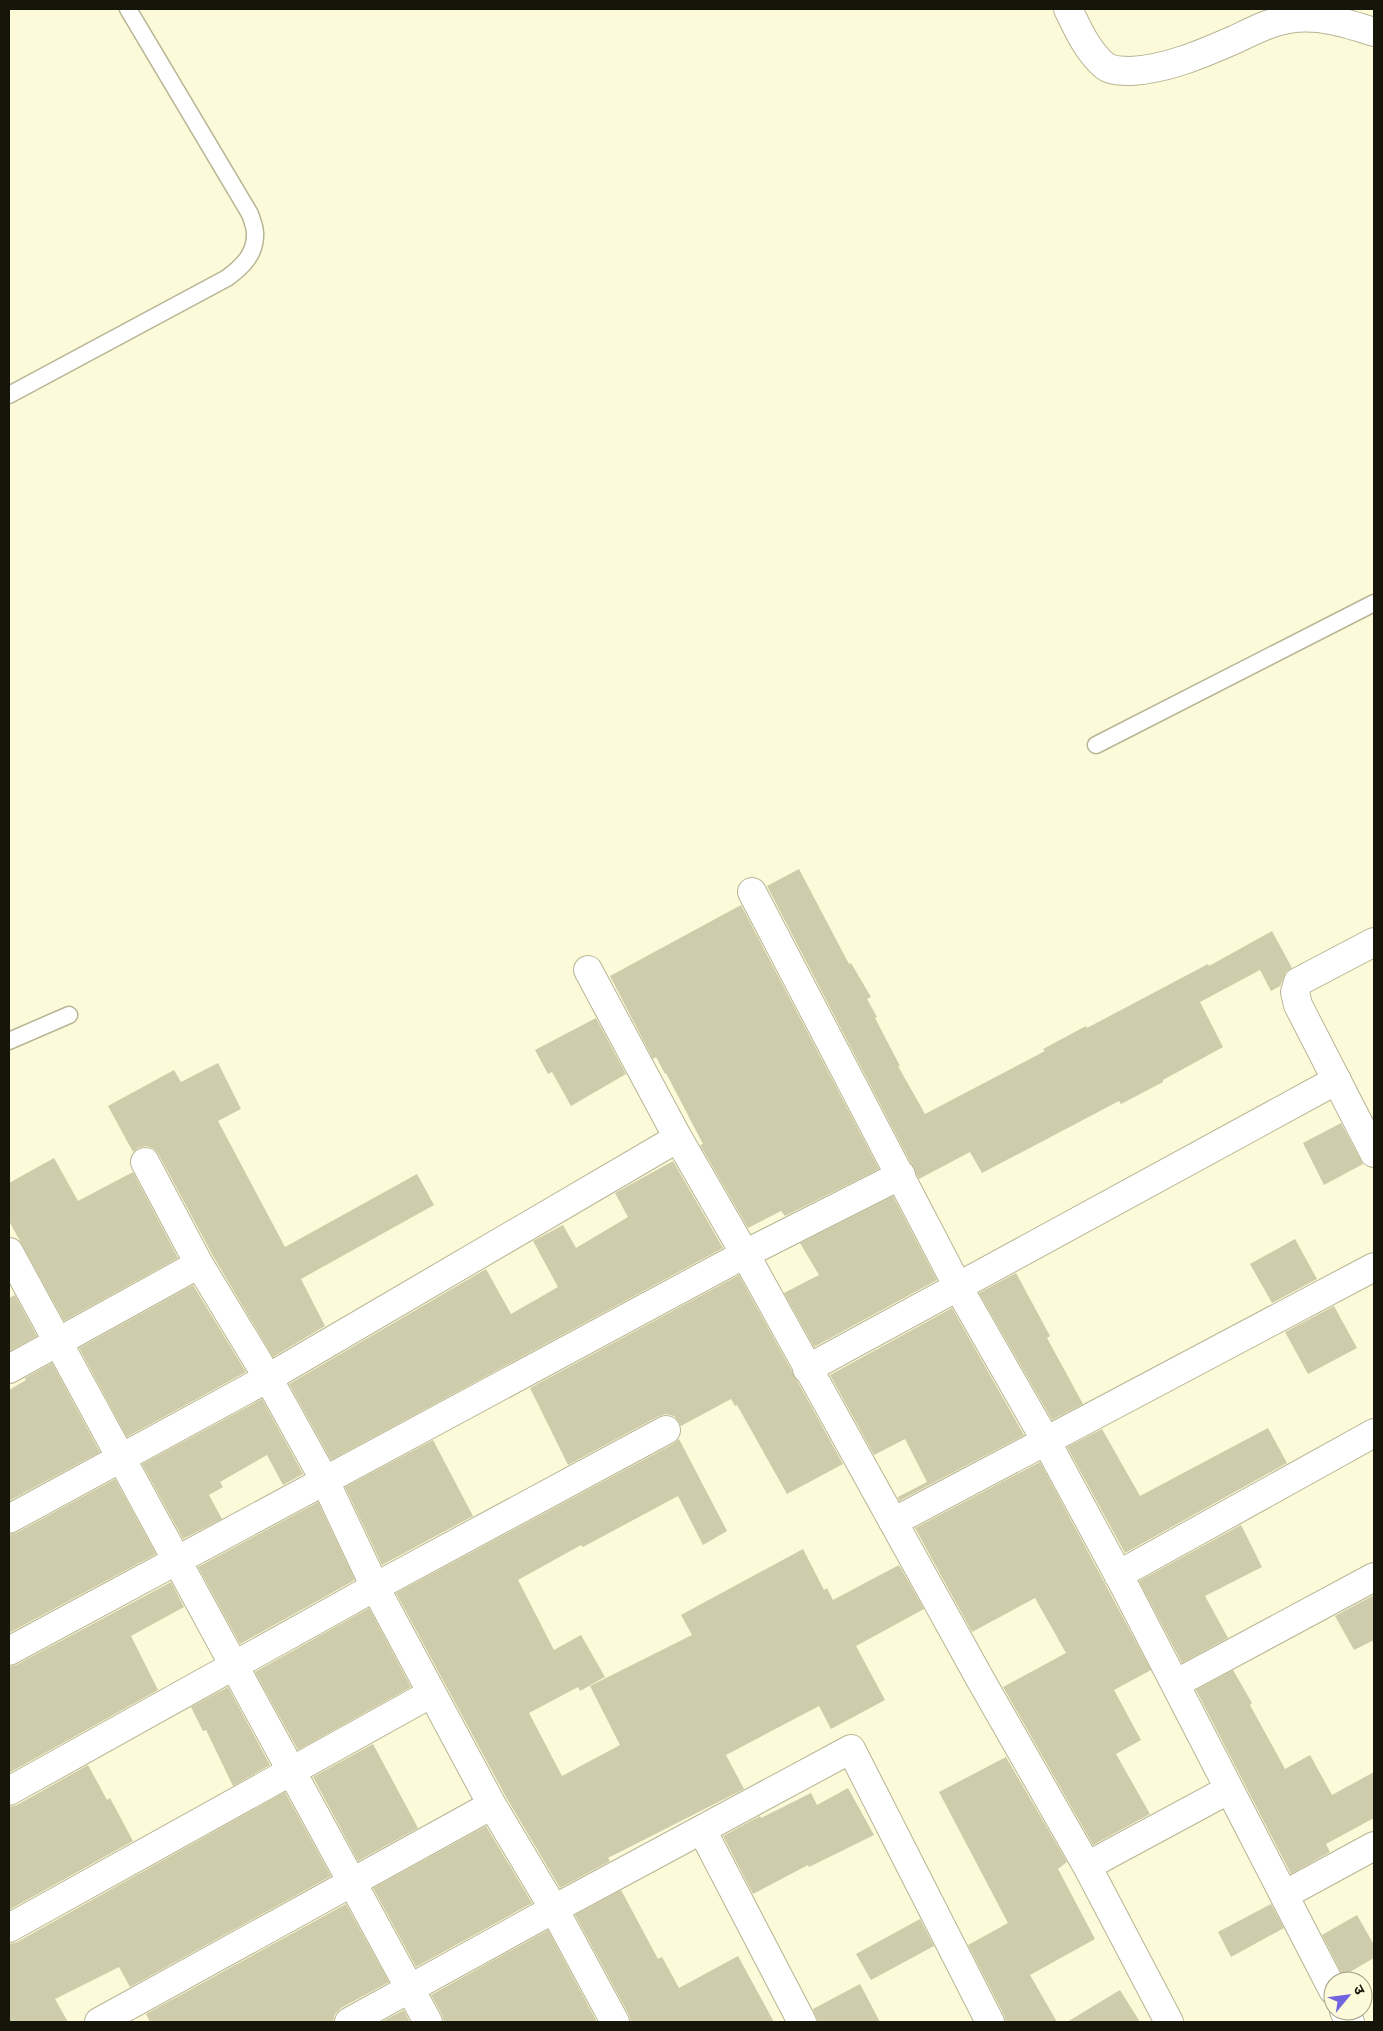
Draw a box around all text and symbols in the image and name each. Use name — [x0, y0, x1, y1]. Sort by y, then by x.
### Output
north arrow — [1323, 1971, 1373, 2021]
text: उ — [1350, 1982, 1369, 1998]

